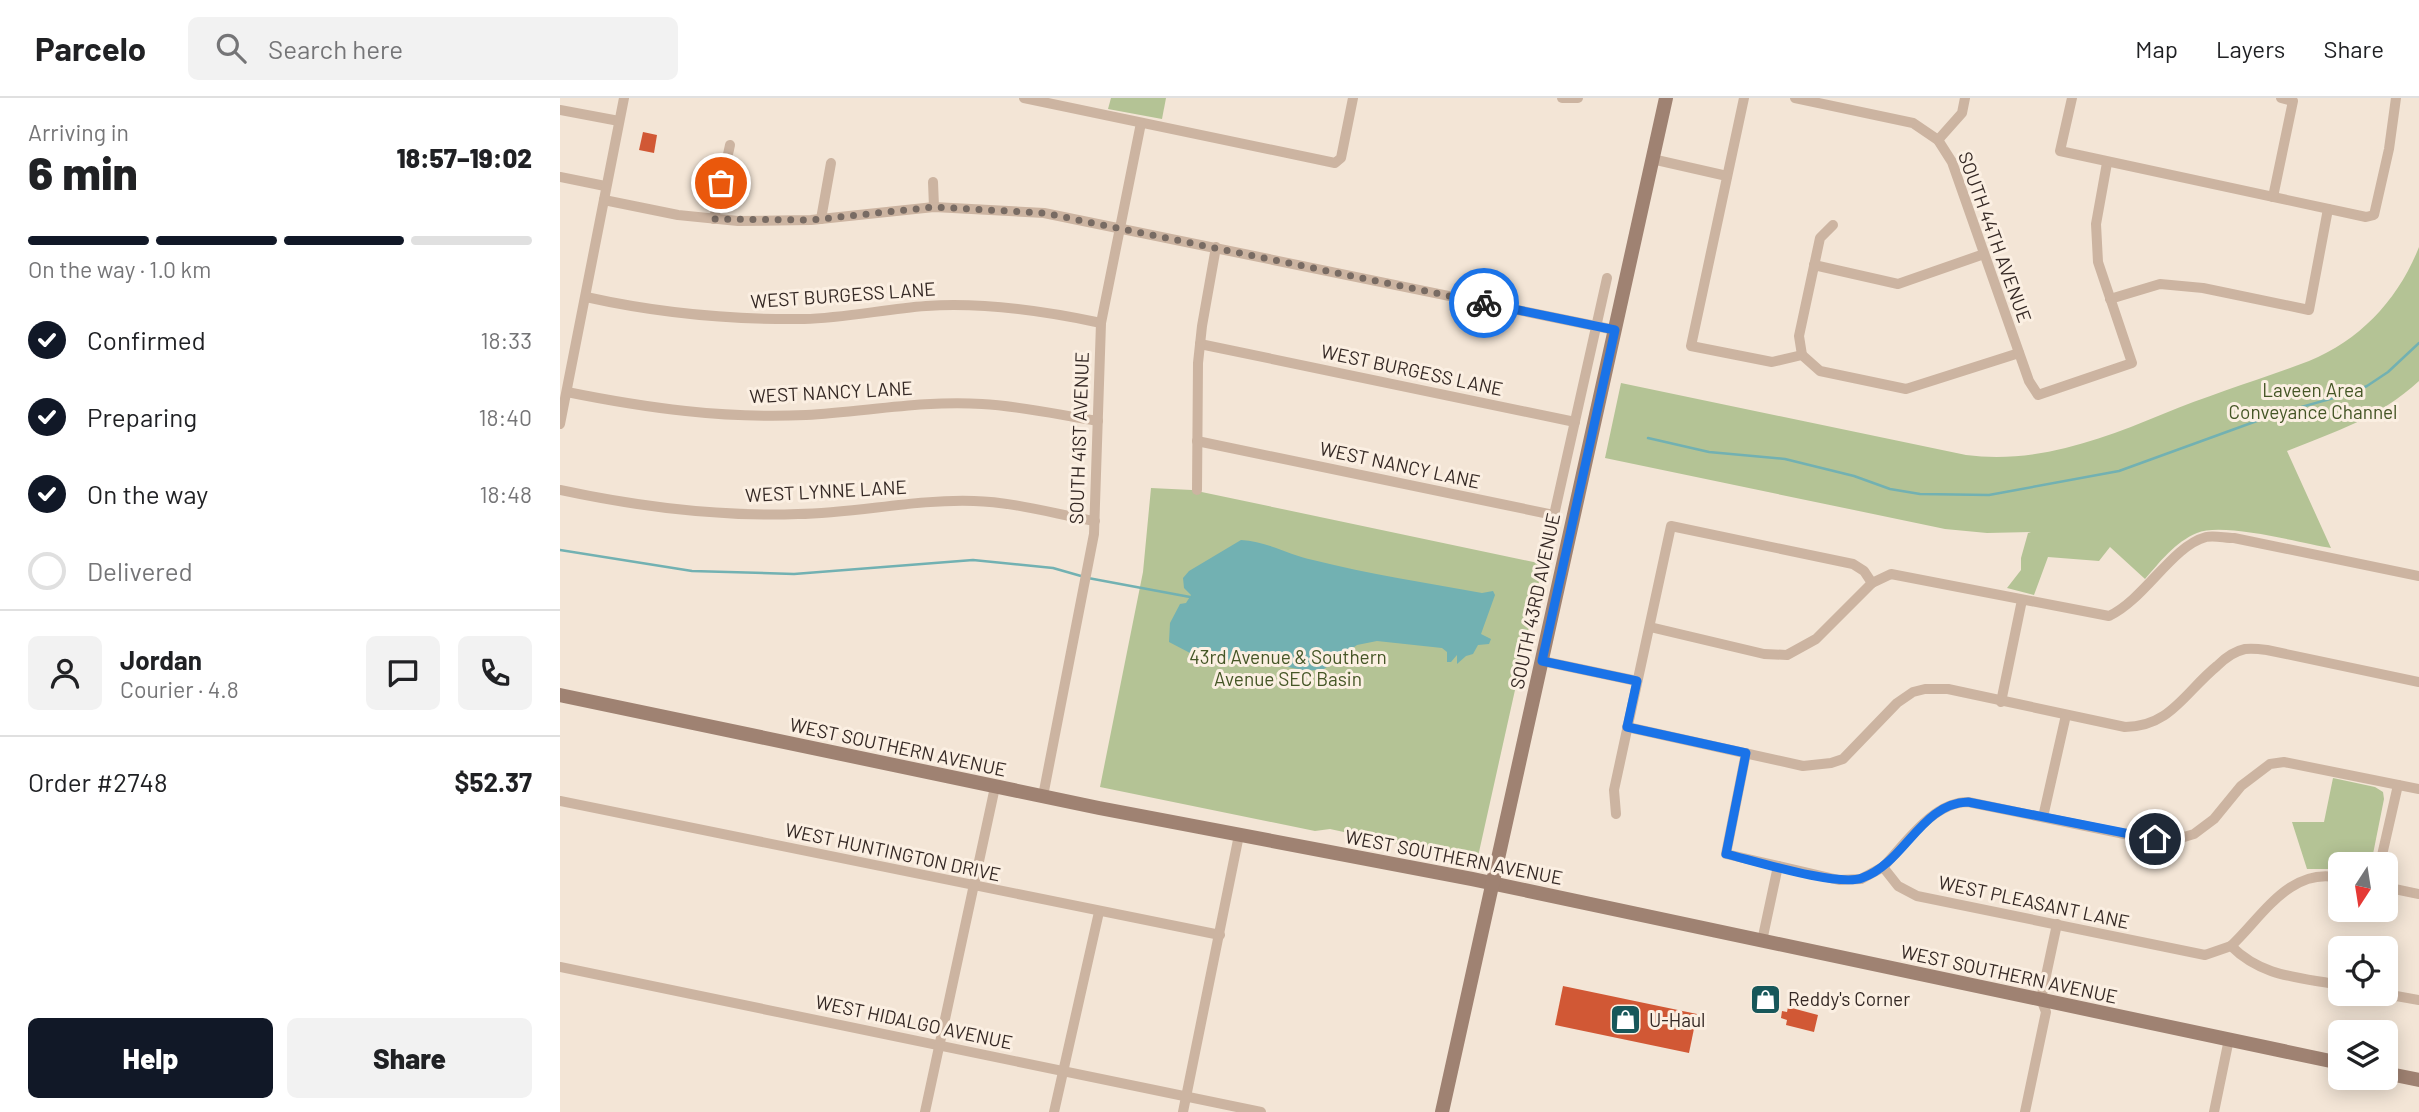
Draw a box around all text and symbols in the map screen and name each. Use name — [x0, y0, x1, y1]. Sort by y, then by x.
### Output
search box — [188, 17, 678, 80]
text: Parcelo — [35, 28, 146, 68]
icon: search — [212, 29, 250, 67]
text: Search here — [268, 33, 403, 64]
text: Map — [2135, 34, 2178, 63]
text: Layers — [2216, 34, 2285, 63]
text: Share — [2323, 34, 2384, 63]
text: Arriving in — [28, 118, 129, 146]
text: 18:57–19:02 — [396, 142, 532, 173]
text: 6 min — [28, 144, 138, 199]
street label: SOUTH 44TH AVENUE — [1954, 148, 2037, 325]
pin — [691, 153, 751, 213]
icon: bag — [702, 164, 740, 202]
text: On the way · 1.0 km — [28, 255, 211, 283]
courier — [1449, 268, 1519, 338]
street label: WEST BURGESS LANE — [750, 277, 936, 312]
icon: bike — [1465, 284, 1503, 322]
icon: check — [28, 321, 66, 359]
text: Confirmed — [87, 324, 206, 355]
text: 18:33 — [480, 326, 532, 354]
street label: WEST BURGESS LANE — [1319, 339, 1505, 400]
street label: SOUTH 41ST AVENUE — [1064, 351, 1093, 525]
street label: WEST NANCY LANE — [749, 376, 913, 407]
park label: Laveen Area Conveyance Channel — [2229, 378, 2397, 423]
icon: check — [28, 398, 66, 436]
text: Preparing — [87, 401, 197, 432]
text: 18:40 — [479, 403, 532, 431]
street label: WEST NANCY LANE — [1318, 436, 1482, 493]
icon: check — [28, 475, 66, 513]
street label: WEST LYNNE LANE — [745, 475, 907, 506]
text: On the way — [87, 478, 208, 509]
text: 18:48 — [480, 480, 532, 508]
street label: SOUTH 43RD AVENUE — [1505, 511, 1564, 691]
text: Delivered — [87, 555, 193, 586]
button: person — [28, 636, 102, 710]
button: chat — [366, 636, 440, 710]
button: phone — [458, 636, 532, 710]
text: Jordan — [120, 644, 202, 675]
park label: 43rd Avenue & Southern Avenue SEC Basin — [1189, 645, 1387, 690]
text: Courier · 4.8 — [120, 675, 239, 703]
street label: WEST SOUTHERN AVENUE — [788, 712, 1009, 781]
text: Order #2748 — [28, 766, 167, 797]
text: $52.37 — [455, 766, 532, 797]
pin — [2125, 809, 2185, 869]
street label: WEST HUNTINGTON DRIVE — [783, 817, 1003, 886]
icon: home — [2136, 820, 2174, 858]
street label: WEST SOUTHERN AVENUE — [1343, 824, 1565, 889]
north arrow — [2328, 852, 2398, 922]
map controls — [2328, 852, 2398, 1090]
street label: WEST PLEASANT LANE — [1936, 870, 2132, 933]
button: locate — [2328, 936, 2398, 1006]
street label: WEST SOUTHERN AVENUE — [1899, 939, 2120, 1008]
shop icon: Reddy's Corner — [1748, 982, 1782, 1016]
place label: Reddy's Corner — [1788, 987, 1910, 1010]
street label: WEST HIDALGO AVENUE — [813, 989, 1015, 1054]
shop icon: U-Haul — [1609, 1003, 1643, 1037]
place label: U-Haul — [1649, 1008, 1706, 1031]
button: Help — [28, 1018, 273, 1098]
button: Share — [287, 1018, 532, 1098]
button: layers — [2328, 1020, 2398, 1090]

